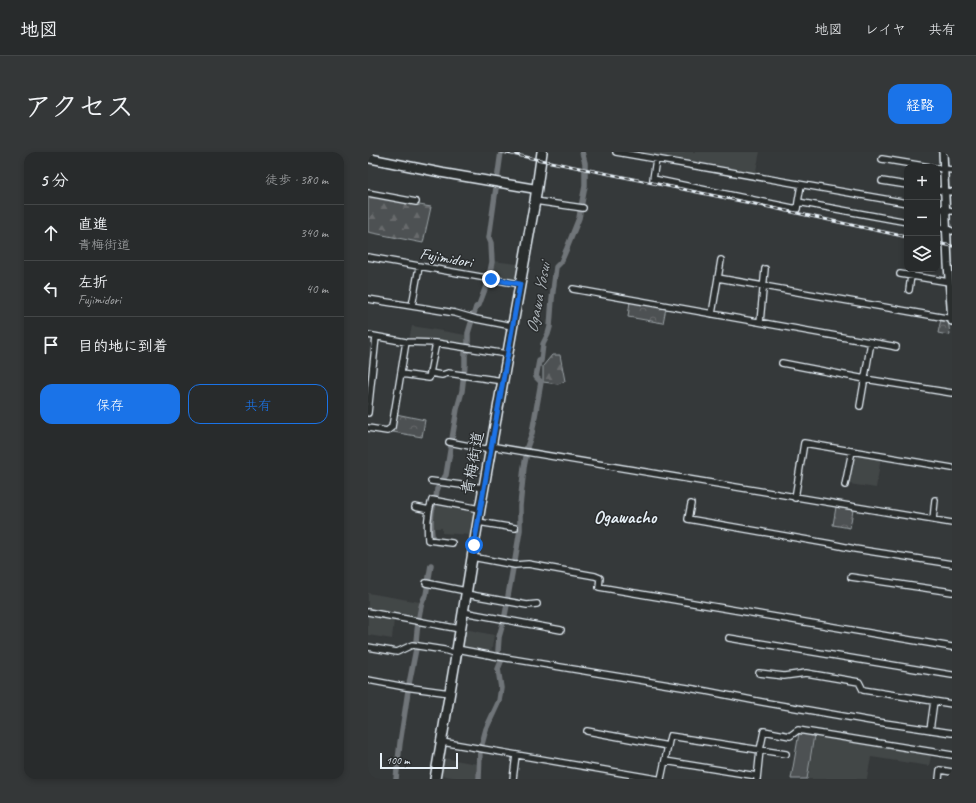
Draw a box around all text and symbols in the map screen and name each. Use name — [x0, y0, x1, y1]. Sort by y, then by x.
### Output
text: 地図 — [20, 18, 58, 42]
text: 地図 — [815, 21, 843, 38]
text: レイヤ — [865, 21, 906, 38]
text: 共有 — [928, 21, 956, 38]
button: 経路 — [888, 84, 952, 124]
text: アクセス — [24, 89, 134, 124]
map controls — [904, 164, 940, 272]
button: + — [904, 164, 940, 200]
text: 5 分 — [40, 170, 69, 191]
text: 徒歩 · 380 m — [265, 172, 328, 188]
button: − — [904, 200, 940, 236]
text: 直進 — [78, 215, 108, 234]
icon: ahead — [40, 222, 62, 244]
text: 340 m — [300, 225, 328, 241]
button: layers — [904, 236, 940, 272]
text: 青梅街道 — [78, 237, 130, 253]
street label: Fujimidori — [418, 244, 476, 273]
water label: Ogawa Yosui — [521, 258, 556, 335]
route end — [482, 270, 500, 288]
text: 左折 — [78, 273, 108, 292]
icon: left — [40, 278, 62, 300]
text: 40 m — [306, 281, 328, 297]
text: Fujimidori — [78, 292, 121, 308]
icon: arrive — [40, 334, 62, 356]
text: 目的地に到着 — [78, 337, 168, 356]
button: 保存 — [40, 384, 180, 424]
button: 共有 — [188, 384, 328, 424]
street label: 青梅街道 — [458, 430, 488, 496]
district label: Ogawacho — [594, 506, 658, 528]
route start — [465, 536, 483, 554]
scale bar — [380, 751, 458, 770]
text: 100 m — [386, 753, 410, 767]

